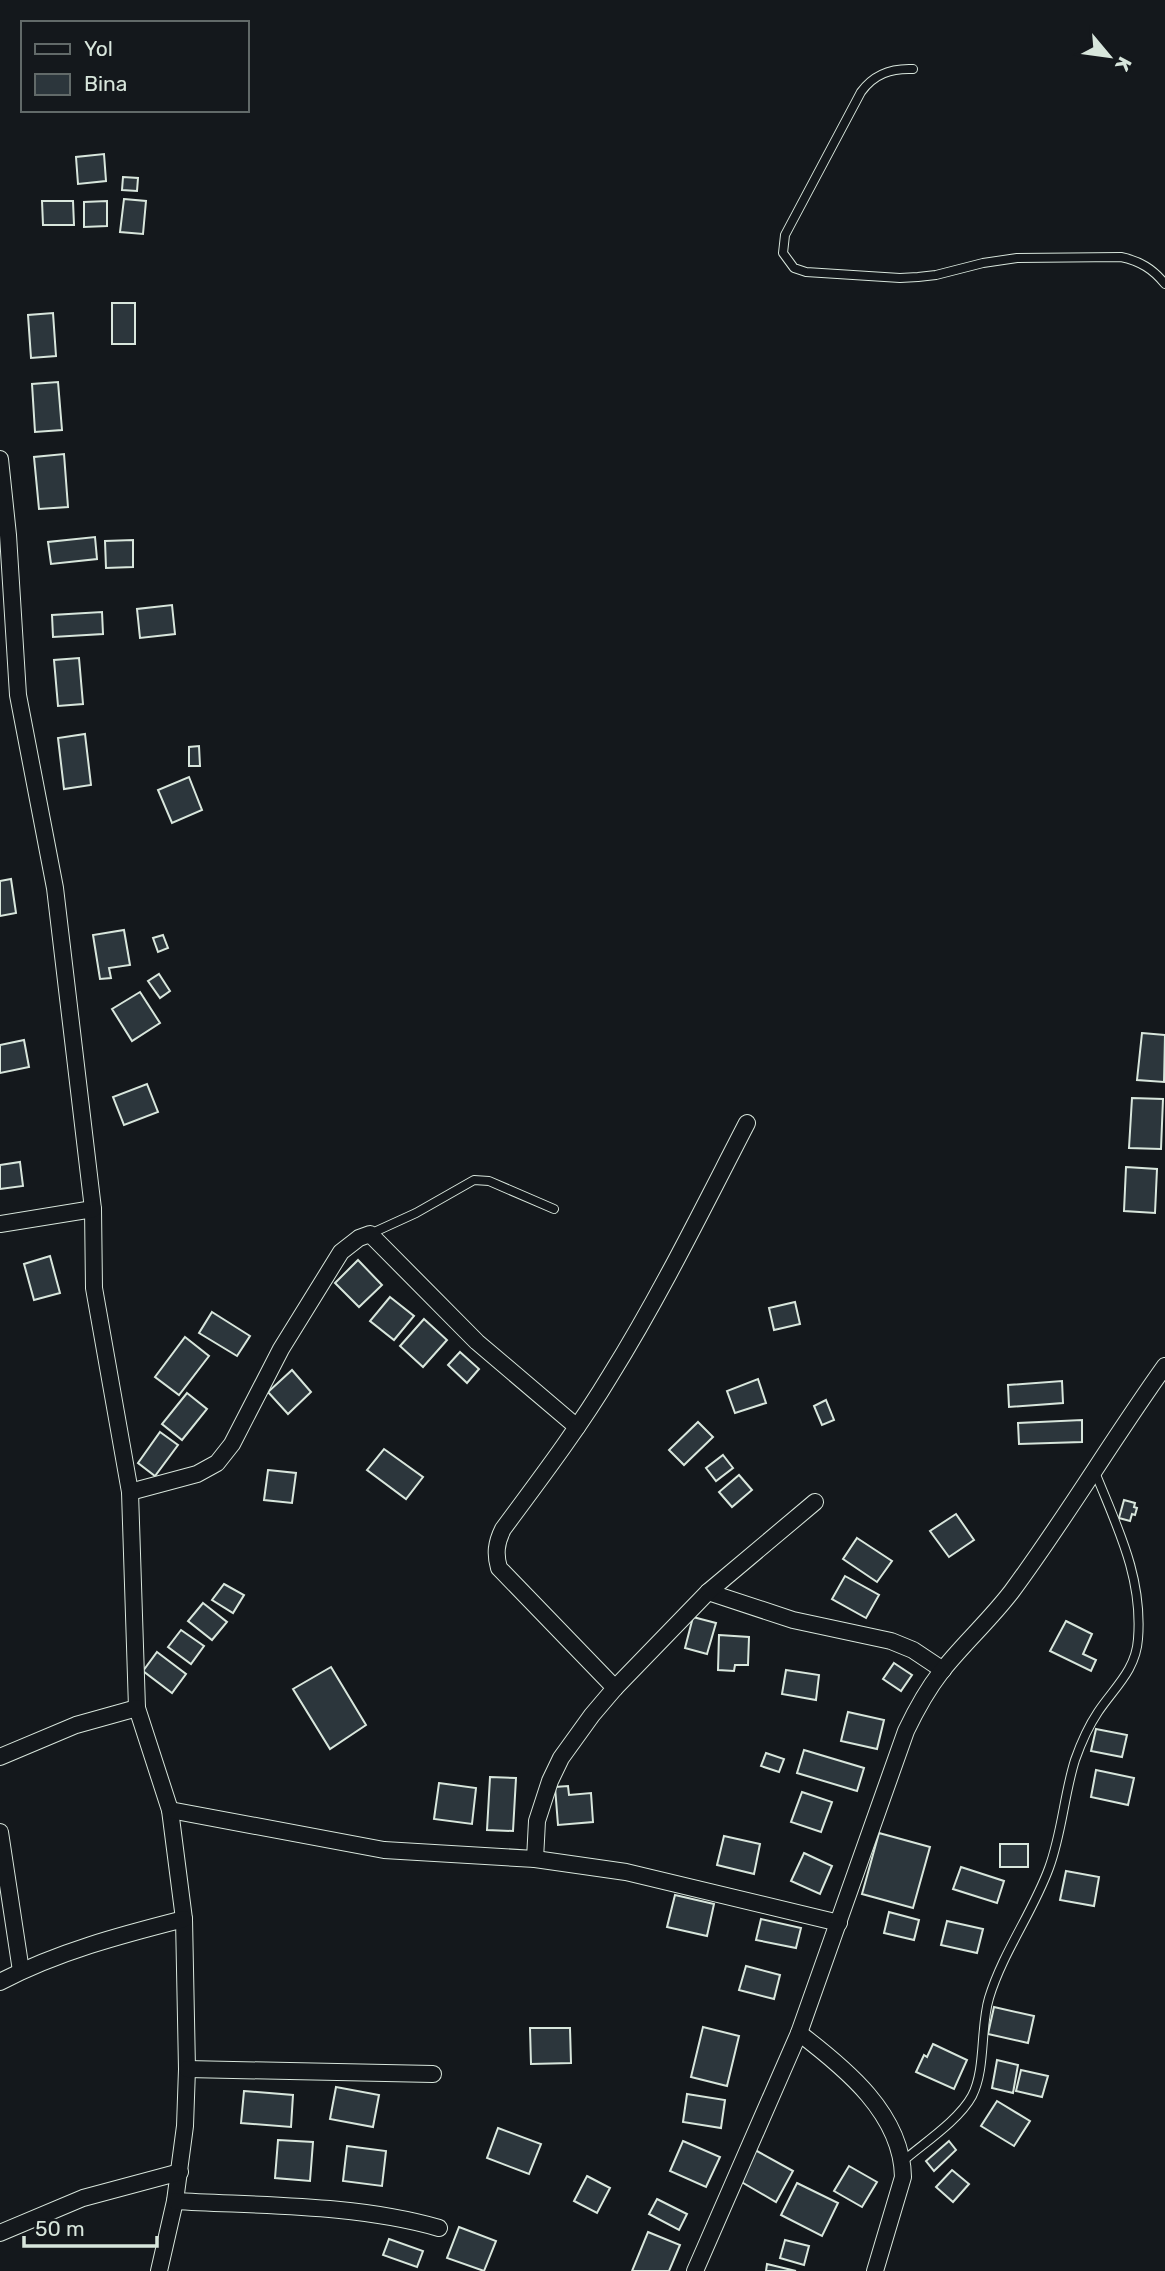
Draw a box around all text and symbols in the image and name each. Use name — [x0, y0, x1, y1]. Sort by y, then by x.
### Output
legend — [21, 21, 248, 112]
north arrow — [1074, 21, 1144, 91]
text: Yol — [84, 36, 113, 61]
text: K — [1110, 53, 1137, 75]
text: Bina — [84, 71, 127, 96]
scale bar — [24, 2204, 158, 2248]
text: 50 m — [35, 2216, 85, 2241]

